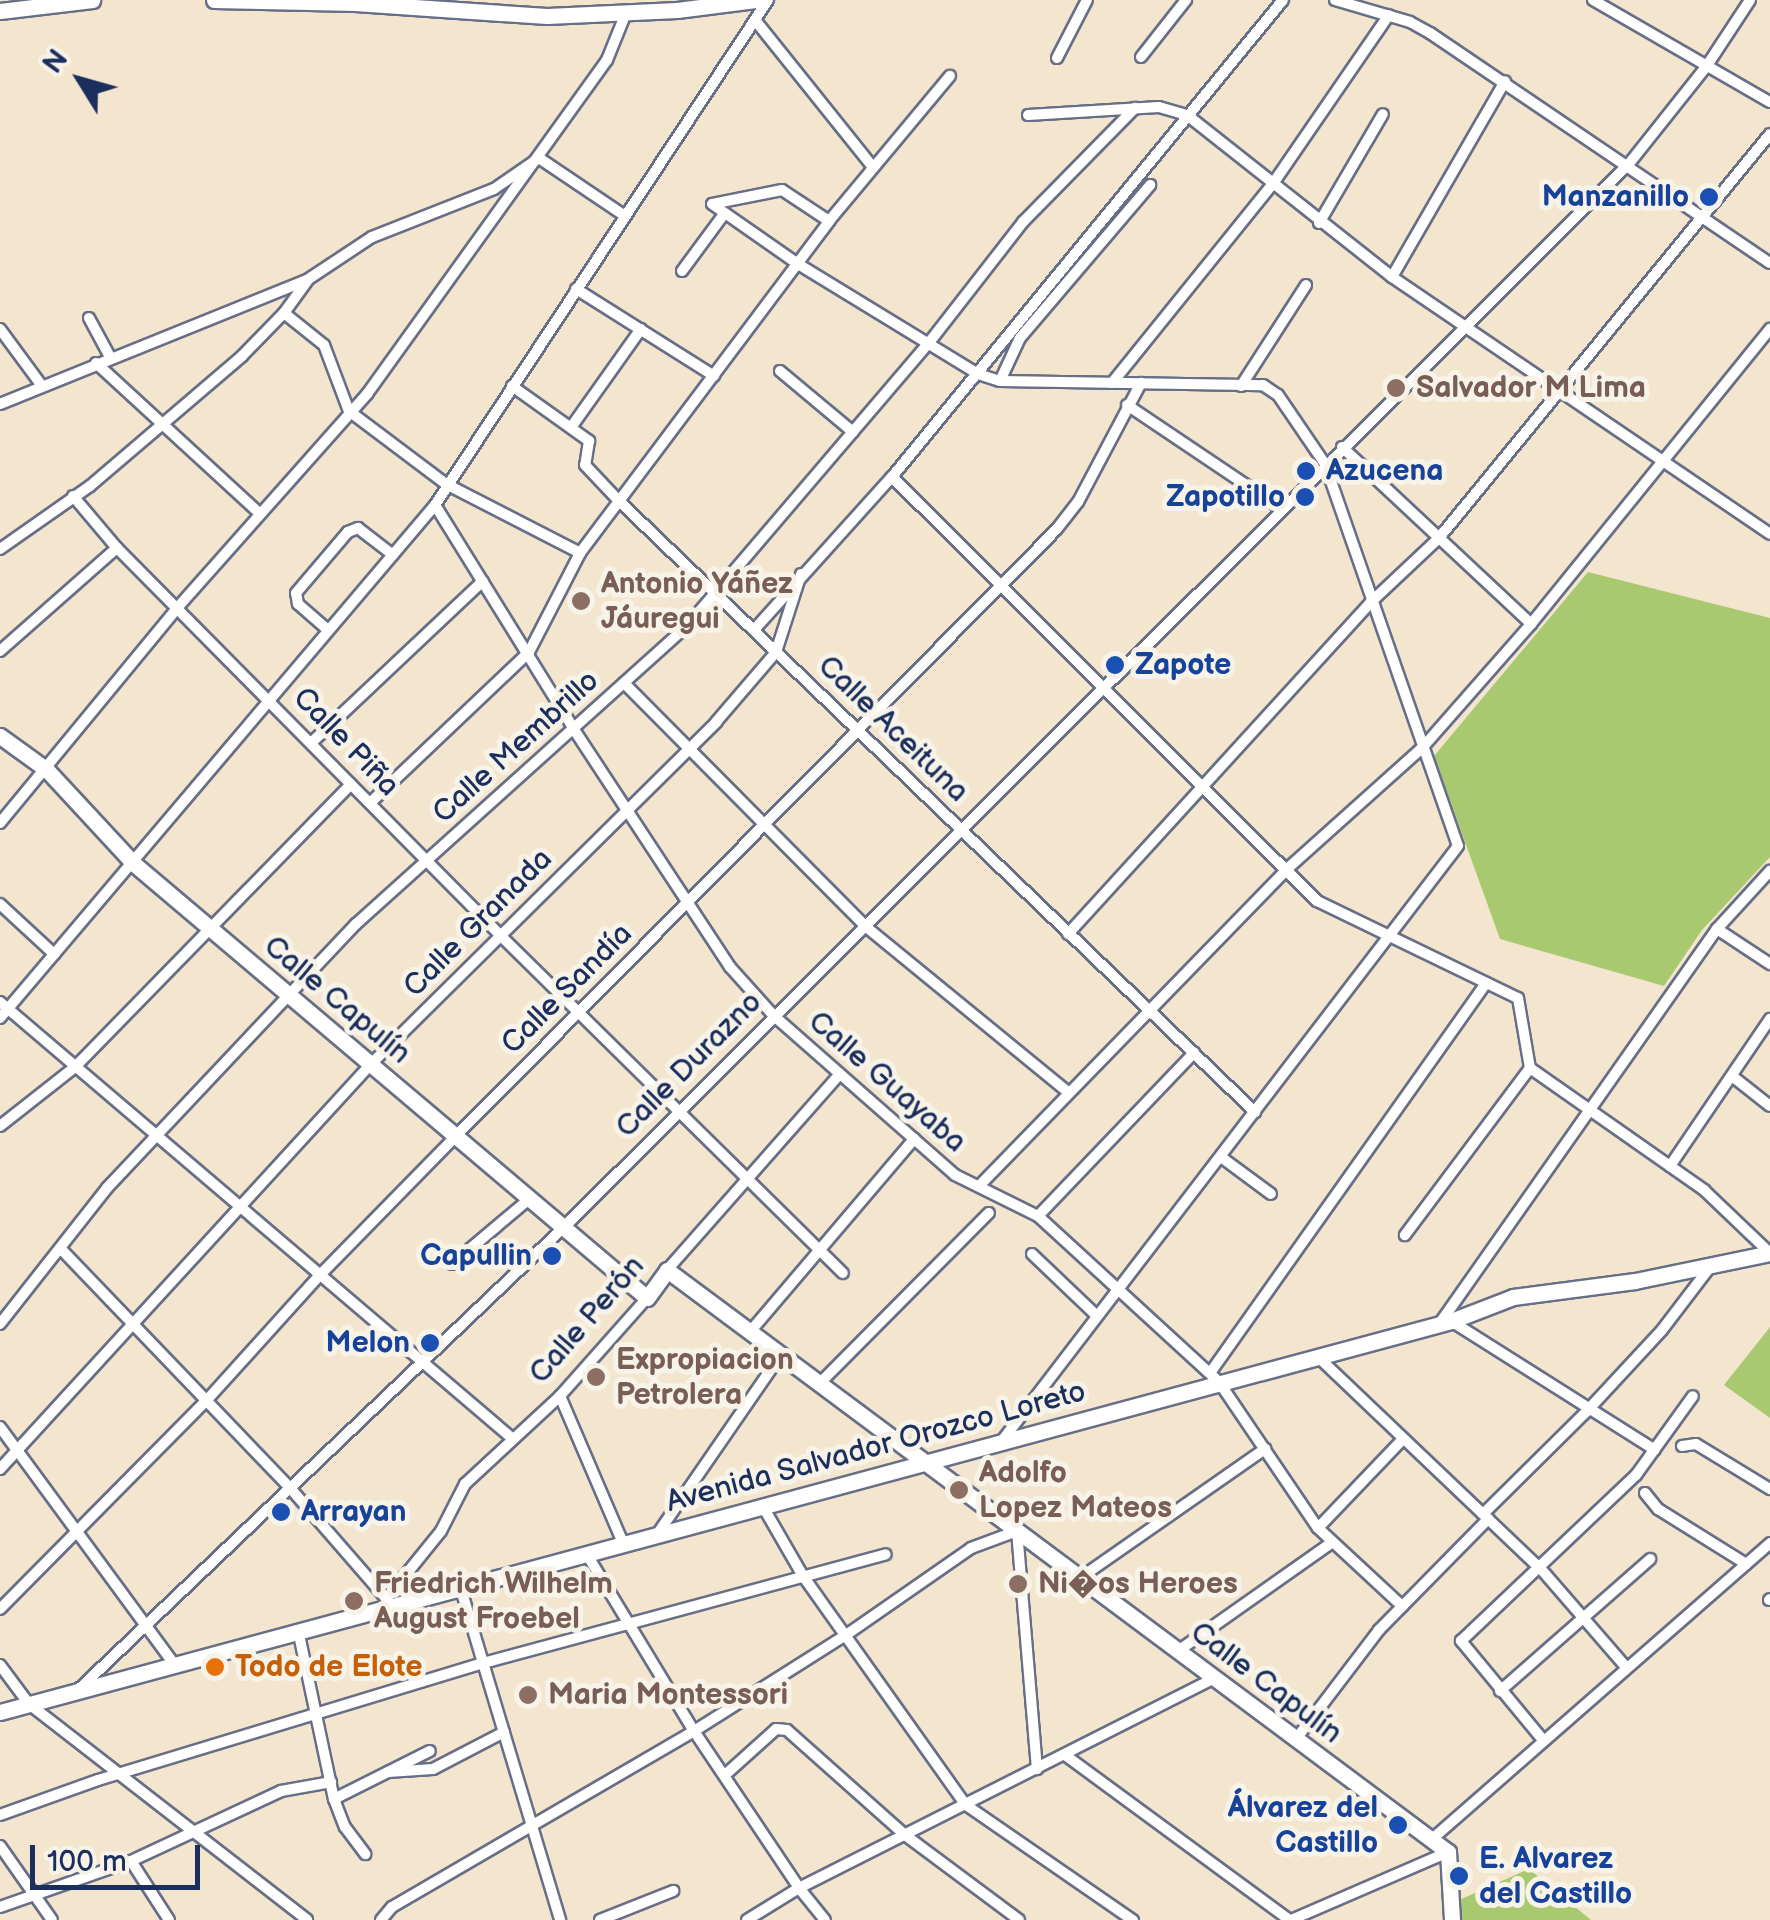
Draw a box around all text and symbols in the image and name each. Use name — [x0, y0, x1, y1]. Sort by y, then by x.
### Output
north arrow — [30, 30, 130, 130]
text: N — [36, 43, 75, 80]
place label: Manzanillo — [1542, 179, 1689, 215]
marker: Manzanillo — [1698, 186, 1720, 208]
place label: Salvador M Lima — [1416, 370, 1646, 406]
marker: Salvador M Lima — [1385, 377, 1407, 399]
place label: Azucena — [1326, 453, 1443, 489]
marker: Azucena — [1295, 460, 1317, 482]
place label: Zapotillo — [1166, 479, 1285, 515]
marker: Zapotillo — [1294, 486, 1316, 508]
place label: Antonio Yáñez Jáuregui — [601, 566, 793, 636]
marker: Antonio Yáñez Jáuregui — [570, 590, 592, 612]
place label: Zapote — [1135, 647, 1231, 683]
street label: Calle Aceituna — [810, 648, 976, 810]
marker: Zapote — [1104, 654, 1126, 676]
street label: Calle Membrillo — [426, 663, 606, 831]
street label: Calle Piña — [285, 680, 407, 804]
street label: Calle Granada — [396, 841, 560, 1005]
street label: Calle Sandía — [494, 916, 640, 1062]
street label: Calle Capulín — [256, 928, 418, 1072]
street label: Calle Durazno — [609, 985, 769, 1145]
street label: Calle Guayaba — [801, 1004, 973, 1160]
place label: Capullin — [420, 1238, 532, 1274]
marker: Capullin — [541, 1245, 563, 1267]
street label: Calle Perón — [522, 1249, 652, 1391]
place label: Melon — [326, 1325, 410, 1361]
marker: Melon — [419, 1332, 441, 1354]
place label: Expropiacion Petrolera — [616, 1342, 794, 1412]
marker: Expropiacion Petrolera — [585, 1366, 607, 1388]
street label: Avenida Salvador Orozco Loreto — [662, 1374, 1090, 1520]
place label: Adolfo Lopez Mateos — [979, 1455, 1172, 1526]
marker: Adolfo Lopez Mateos — [948, 1479, 970, 1501]
place label: Arrayan — [301, 1494, 407, 1530]
marker: Arrayan — [270, 1501, 292, 1523]
place label: Friedrich Wilhelm August Froebel — [374, 1566, 613, 1636]
place label: Ni�os Heroes — [1038, 1566, 1238, 1602]
marker: Ni�os Heroes — [1007, 1573, 1029, 1595]
marker: Friedrich Wilhelm August Froebel — [343, 1590, 365, 1612]
street label: Calle Capulín — [1183, 1614, 1349, 1752]
place label: Todo de Elote — [235, 1649, 422, 1685]
marker: Todo de Elote — [204, 1656, 226, 1678]
place label: Maria Montessori — [548, 1677, 788, 1713]
marker: Maria Montessori — [517, 1684, 539, 1706]
place label: Álvarez del Castillo — [1228, 1790, 1378, 1860]
marker: Álvarez del Castillo — [1387, 1814, 1409, 1836]
scale bar — [35, 1825, 205, 1887]
place label: E. Alvarez del Castillo — [1479, 1841, 1632, 1912]
text: 100 m — [47, 1844, 127, 1880]
marker: E. Alvarez del Castillo — [1448, 1865, 1470, 1887]

